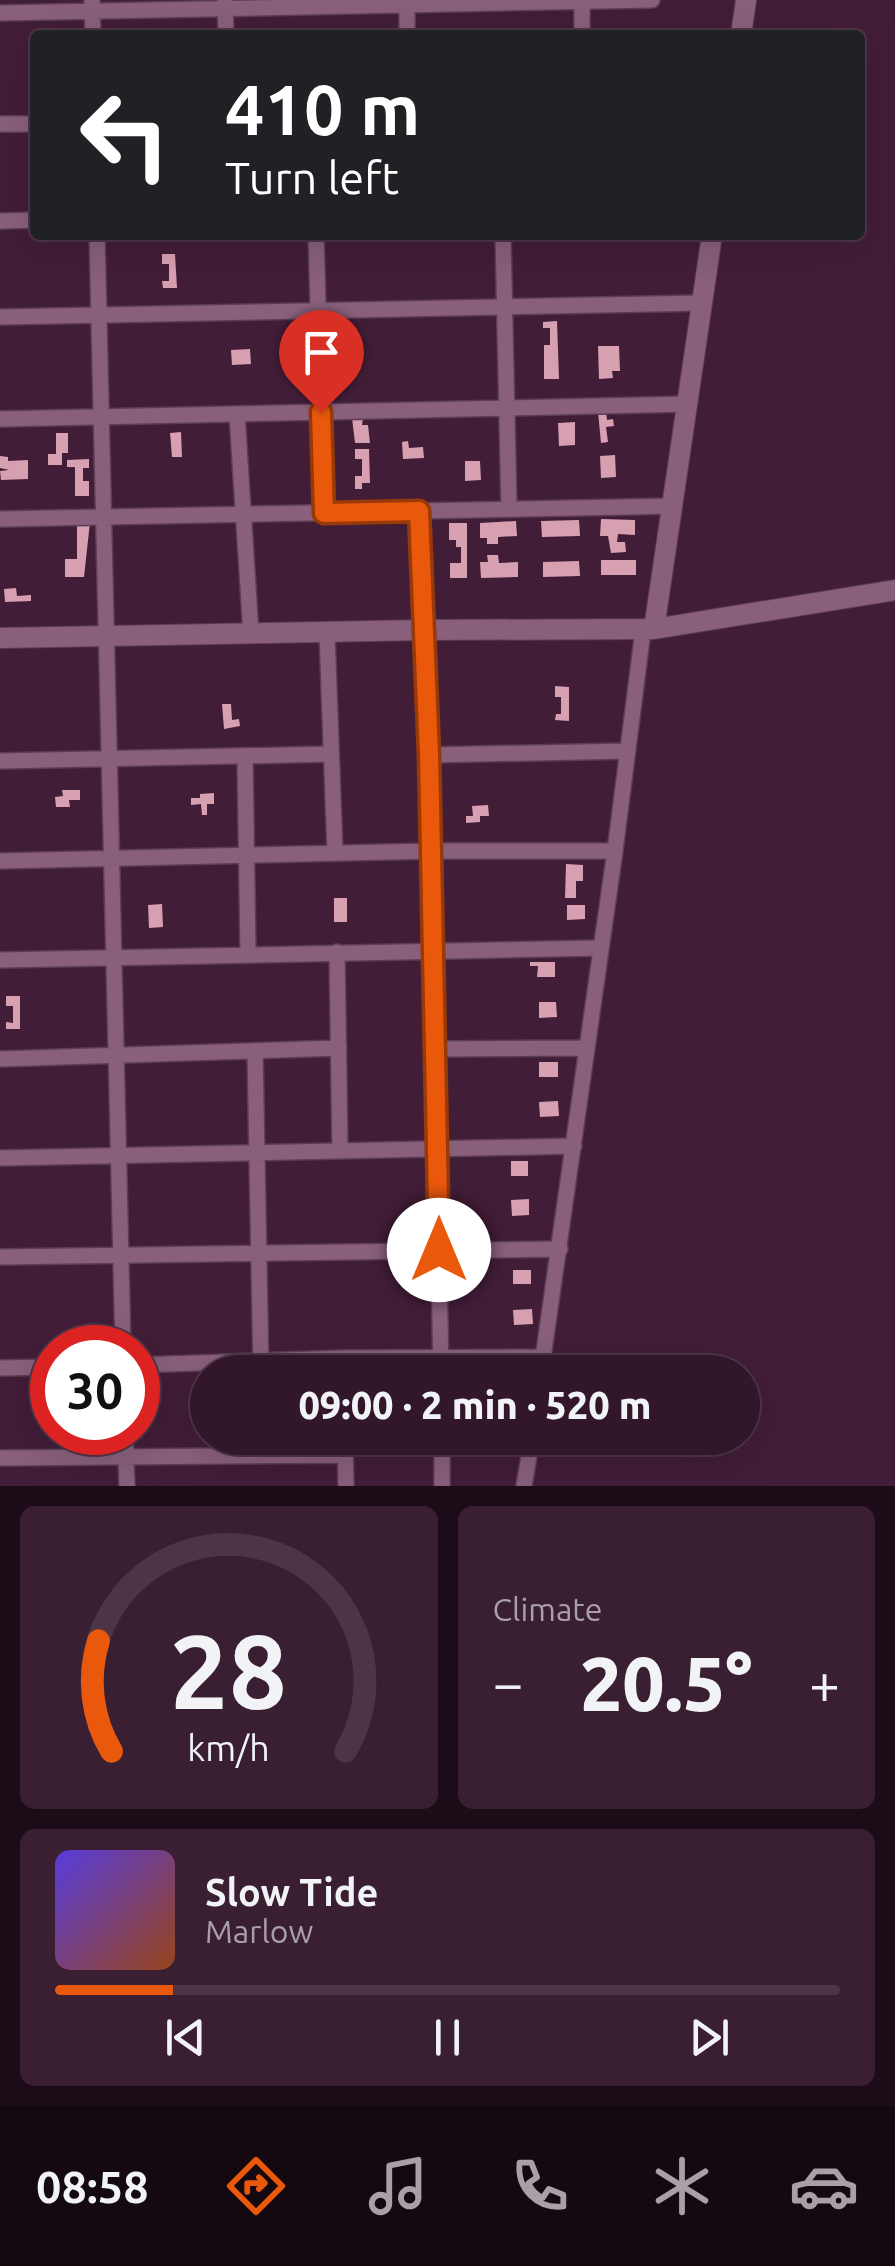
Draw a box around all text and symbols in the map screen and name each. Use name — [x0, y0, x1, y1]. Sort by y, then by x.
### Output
icon: left — [60, 70, 190, 200]
text: 410 m — [225, 70, 420, 148]
text: Turn left — [225, 152, 399, 203]
pin — [279, 310, 364, 413]
icon: arrive — [294, 325, 349, 380]
position arrow — [387, 1198, 491, 1302]
speed limit sign: 30 — [30, 1325, 160, 1455]
text: 09:00 · 2 min · 520 m — [298, 1384, 652, 1426]
text: Climate — [493, 1591, 603, 1627]
text: 28 — [170, 1612, 287, 1729]
text: 20.5° — [580, 1641, 753, 1725]
text: − — [493, 1652, 524, 1713]
text: + — [809, 1652, 840, 1713]
text: km/h — [187, 1728, 270, 1768]
text: Slow Tide — [205, 1871, 378, 1913]
text: Marlow — [205, 1913, 313, 1949]
icon: previous — [158, 2010, 213, 2065]
icon: pause — [420, 2010, 475, 2065]
icon: next — [682, 2010, 737, 2065]
icon: directions — [221, 2151, 291, 2221]
icon: music — [363, 2151, 433, 2221]
icon: phone — [505, 2151, 575, 2221]
icon: climate — [647, 2151, 717, 2221]
icon: car — [789, 2151, 859, 2221]
text: 08:58 — [36, 2161, 149, 2212]

